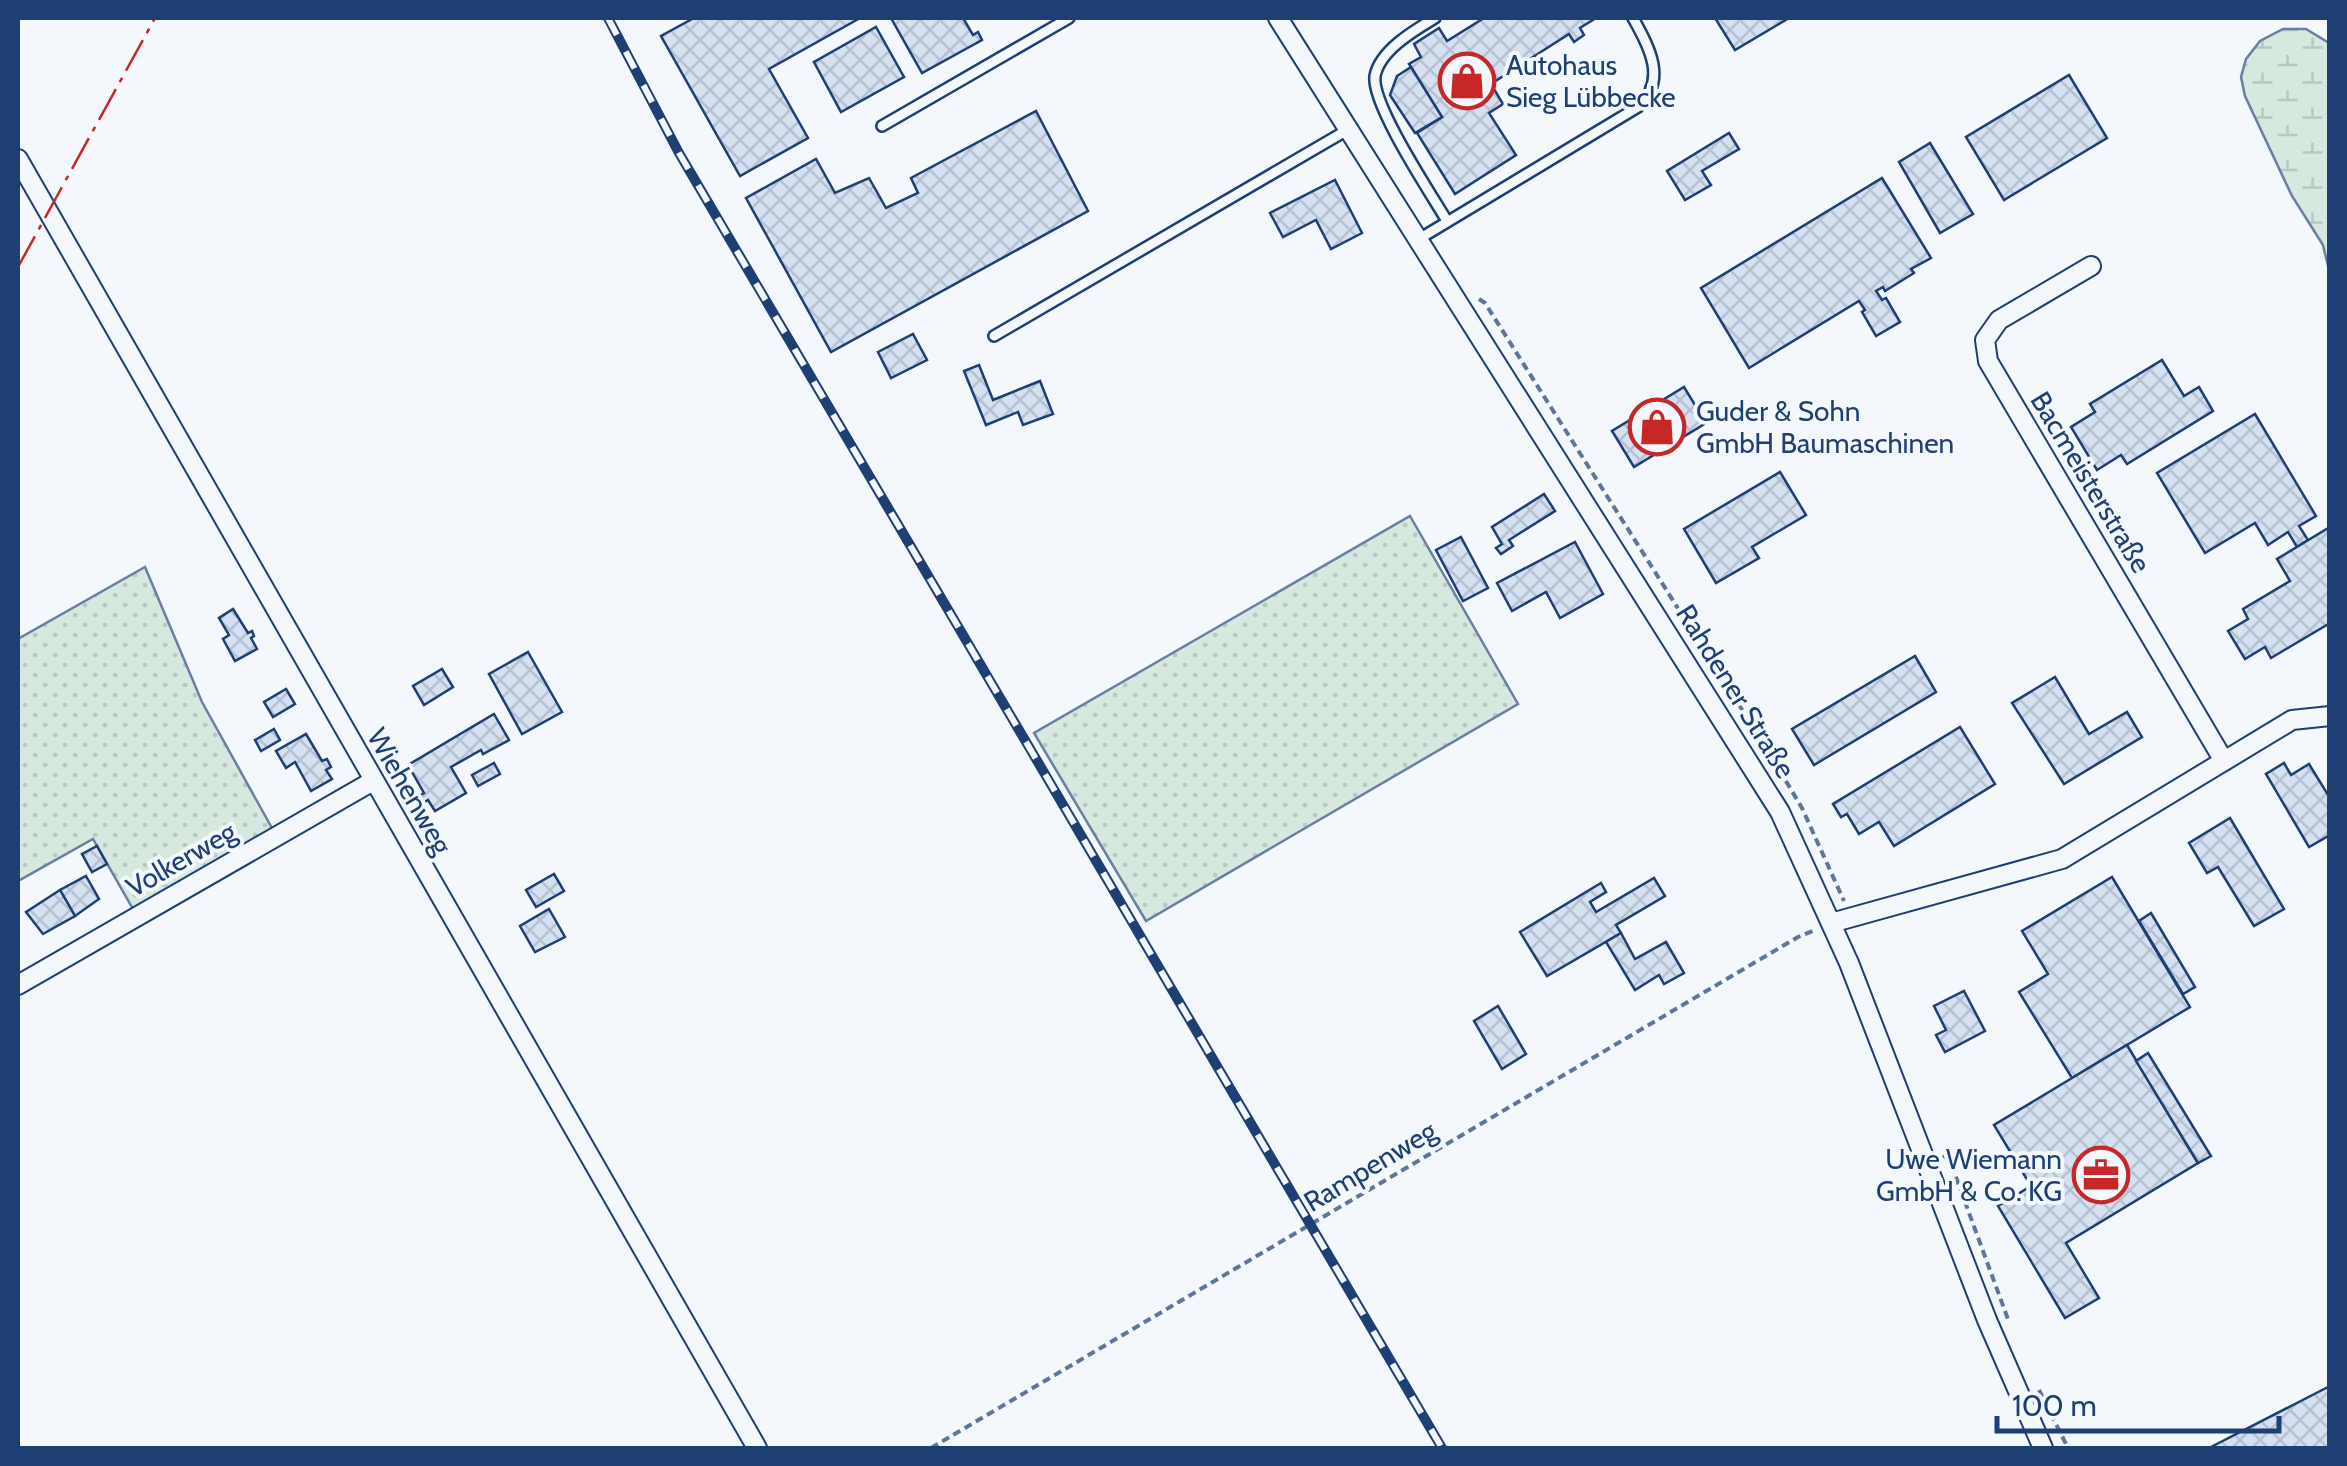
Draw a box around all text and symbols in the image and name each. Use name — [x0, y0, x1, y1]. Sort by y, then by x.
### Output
place label: Autohaus Sieg Lübbecke — [1506, 48, 1676, 114]
shop icon: Autohaus Sieg Lübbecke — [1437, 51, 1497, 111]
street label: Bacmeisterstraße — [2024, 385, 2158, 579]
place label: Guder & Sohn GmbH Baumaschinen — [1696, 394, 1954, 460]
shop icon: Guder & Sohn GmbH Baumaschinen — [1627, 397, 1687, 457]
street label: Rahdener Straße — [1669, 598, 1803, 784]
street label: Wiehenweg — [360, 722, 460, 861]
street label: Volkerweg — [120, 814, 243, 904]
street label: Rampenweg — [1298, 1113, 1443, 1219]
place label: Uwe Wiemann GmbH & Co. KG — [1876, 1142, 2062, 1208]
office icon: Uwe Wiemann GmbH & Co. KG — [2071, 1145, 2131, 1205]
scale bar — [1997, 1371, 2280, 1433]
text: 100 m — [2012, 1387, 2097, 1424]

